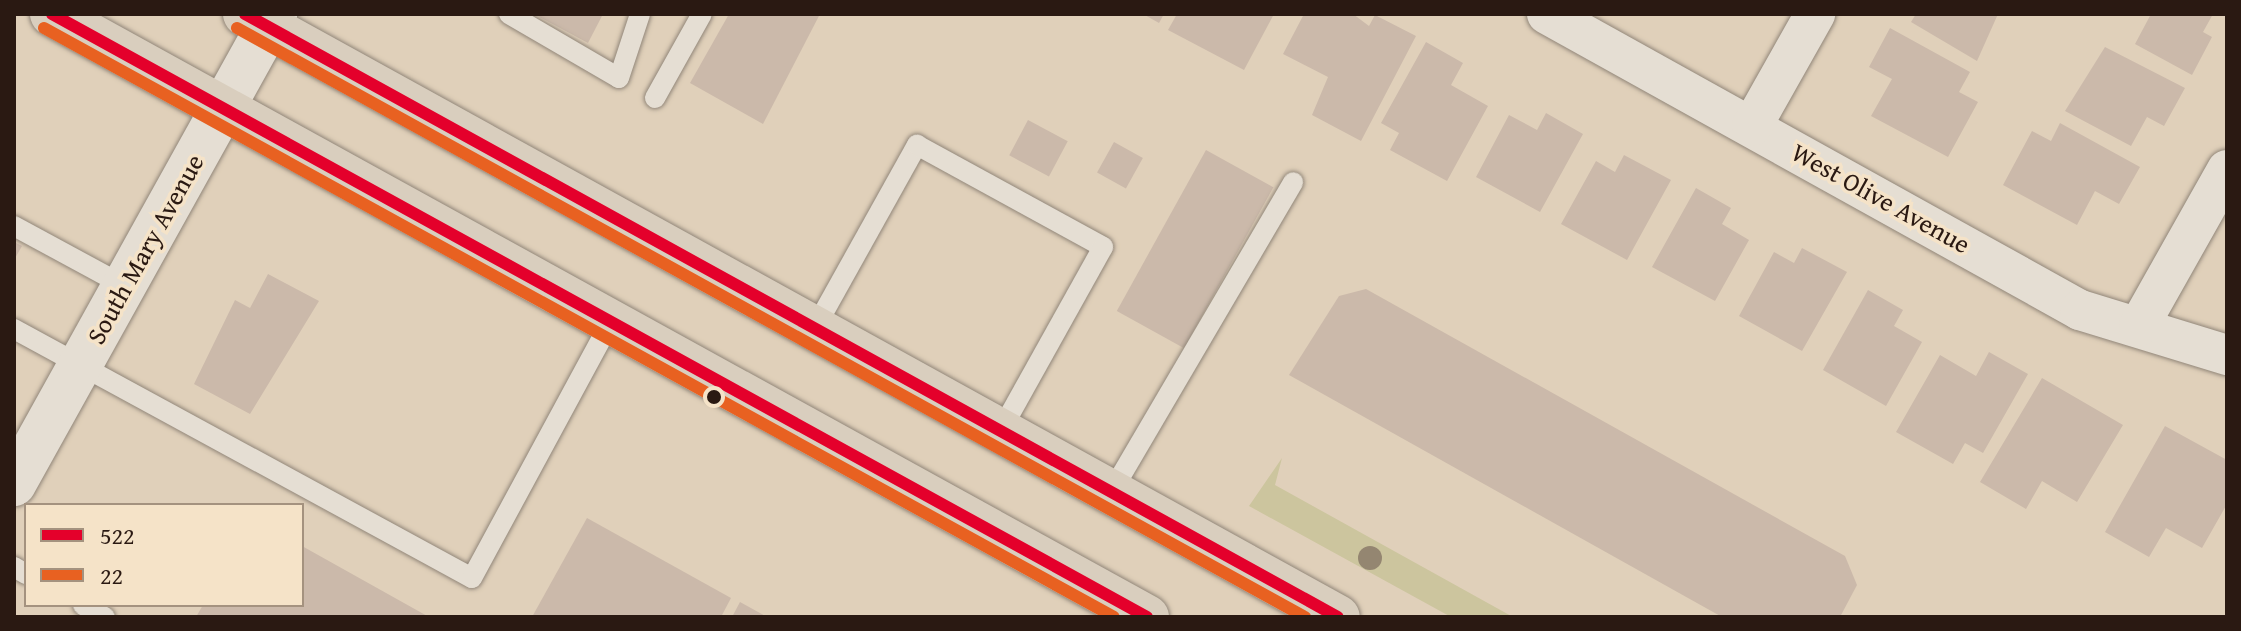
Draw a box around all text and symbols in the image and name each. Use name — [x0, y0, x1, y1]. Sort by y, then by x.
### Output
street label: West Olive Avenue — [1786, 136, 1976, 260]
street label: South Mary Avenue — [80, 149, 210, 349]
unlabelled marker — [706, 389, 722, 405]
legend — [24, 503, 304, 607]
text: 522 — [100, 518, 135, 553]
text: 22 — [100, 558, 123, 593]

